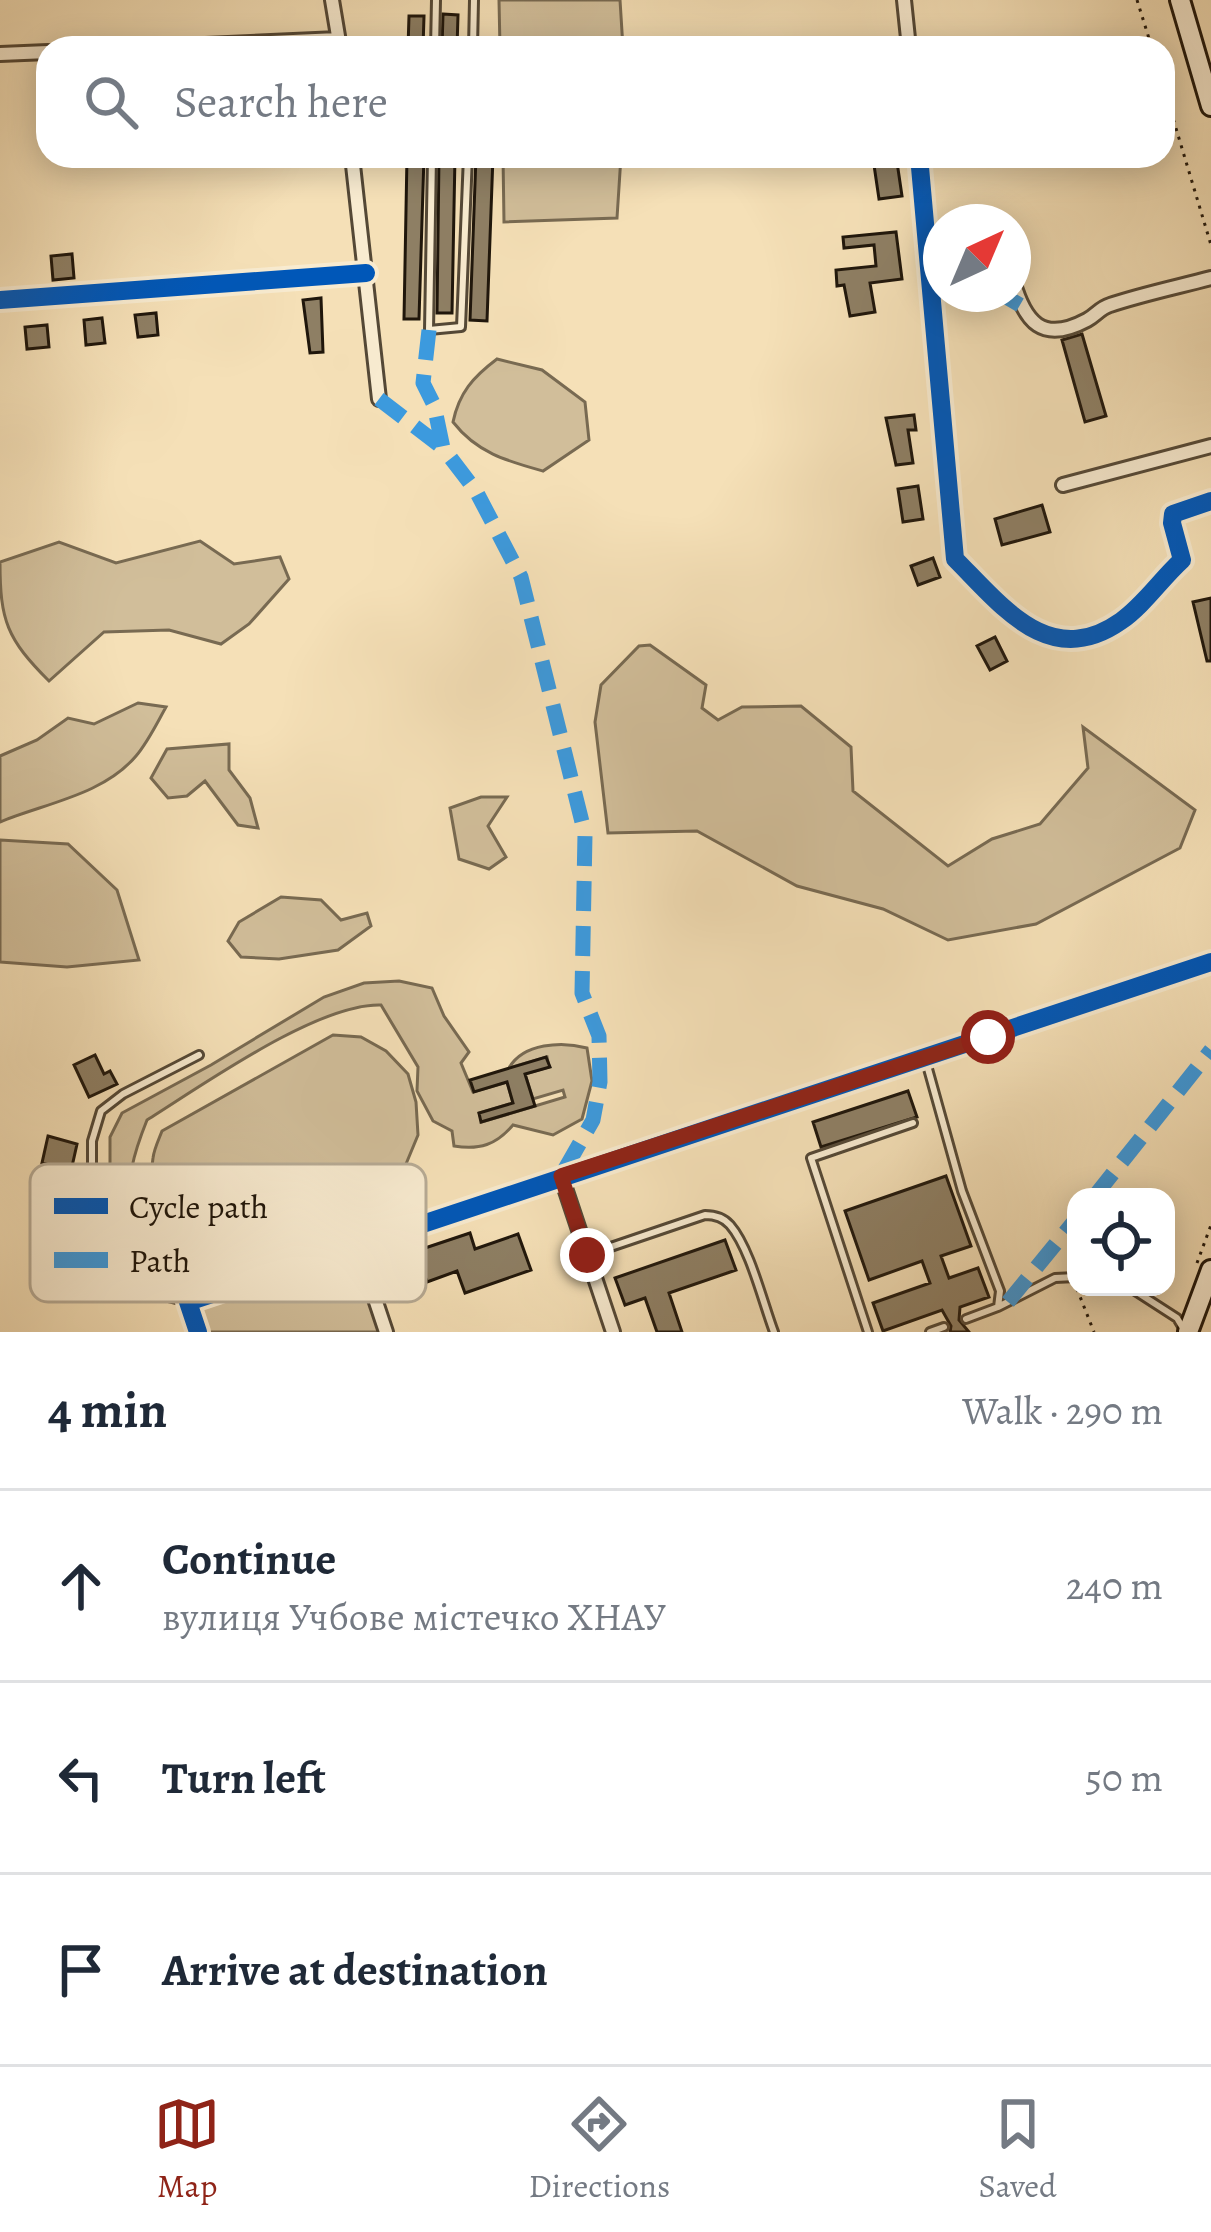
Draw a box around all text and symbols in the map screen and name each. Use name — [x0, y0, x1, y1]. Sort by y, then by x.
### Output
search box — [36, 36, 1175, 168]
icon: search — [78, 69, 144, 135]
text: Search here — [174, 71, 388, 133]
north arrow — [923, 204, 1031, 312]
route start — [961, 1010, 1015, 1064]
legend — [30, 1164, 426, 1302]
text: Cycle path — [129, 1184, 268, 1229]
map controls — [1067, 1188, 1175, 1296]
button: locate — [1067, 1188, 1175, 1296]
route end — [560, 1228, 614, 1282]
text: Path — [129, 1238, 190, 1283]
text: 4 min — [48, 1375, 167, 1445]
text: Walk · 290 m — [962, 1384, 1163, 1437]
text: Continue — [162, 1528, 336, 1590]
icon: ahead — [48, 1553, 114, 1619]
text: 240 m — [1066, 1559, 1163, 1612]
text: вулиця Учбове містечко ХНАУ — [162, 1590, 666, 1643]
icon: left — [48, 1745, 114, 1811]
text: Turn left — [162, 1747, 326, 1809]
text: 50 m — [1085, 1751, 1163, 1804]
icon: arrive — [48, 1937, 114, 2003]
text: Arrive at destination — [162, 1939, 548, 2001]
tab: Map — [154, 2091, 220, 2208]
tab: Directions — [529, 2091, 670, 2208]
tab: Saved — [979, 2091, 1057, 2208]

